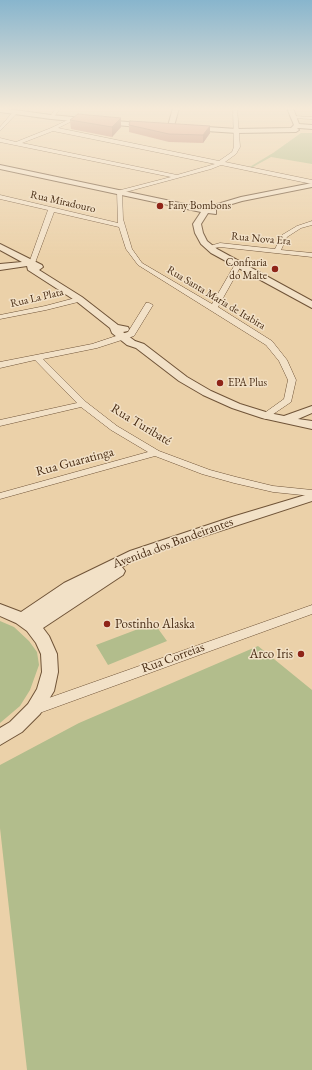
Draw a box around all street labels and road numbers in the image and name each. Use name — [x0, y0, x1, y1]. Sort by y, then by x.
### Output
street label: Rua Miradouro — [29, 188, 97, 216]
street label: Rua Nova Era — [231, 230, 291, 248]
street label: Rua Santa Maria de Itabira — [164, 263, 268, 333]
street label: Rua La Plata — [9, 285, 65, 311]
street label: Rua Turibaté — [108, 401, 174, 449]
street label: Rua Guaratinga — [34, 444, 116, 480]
street label: Avenida dos Bandeirantes — [111, 514, 235, 572]
street label: Rua Correias — [139, 639, 207, 677]

